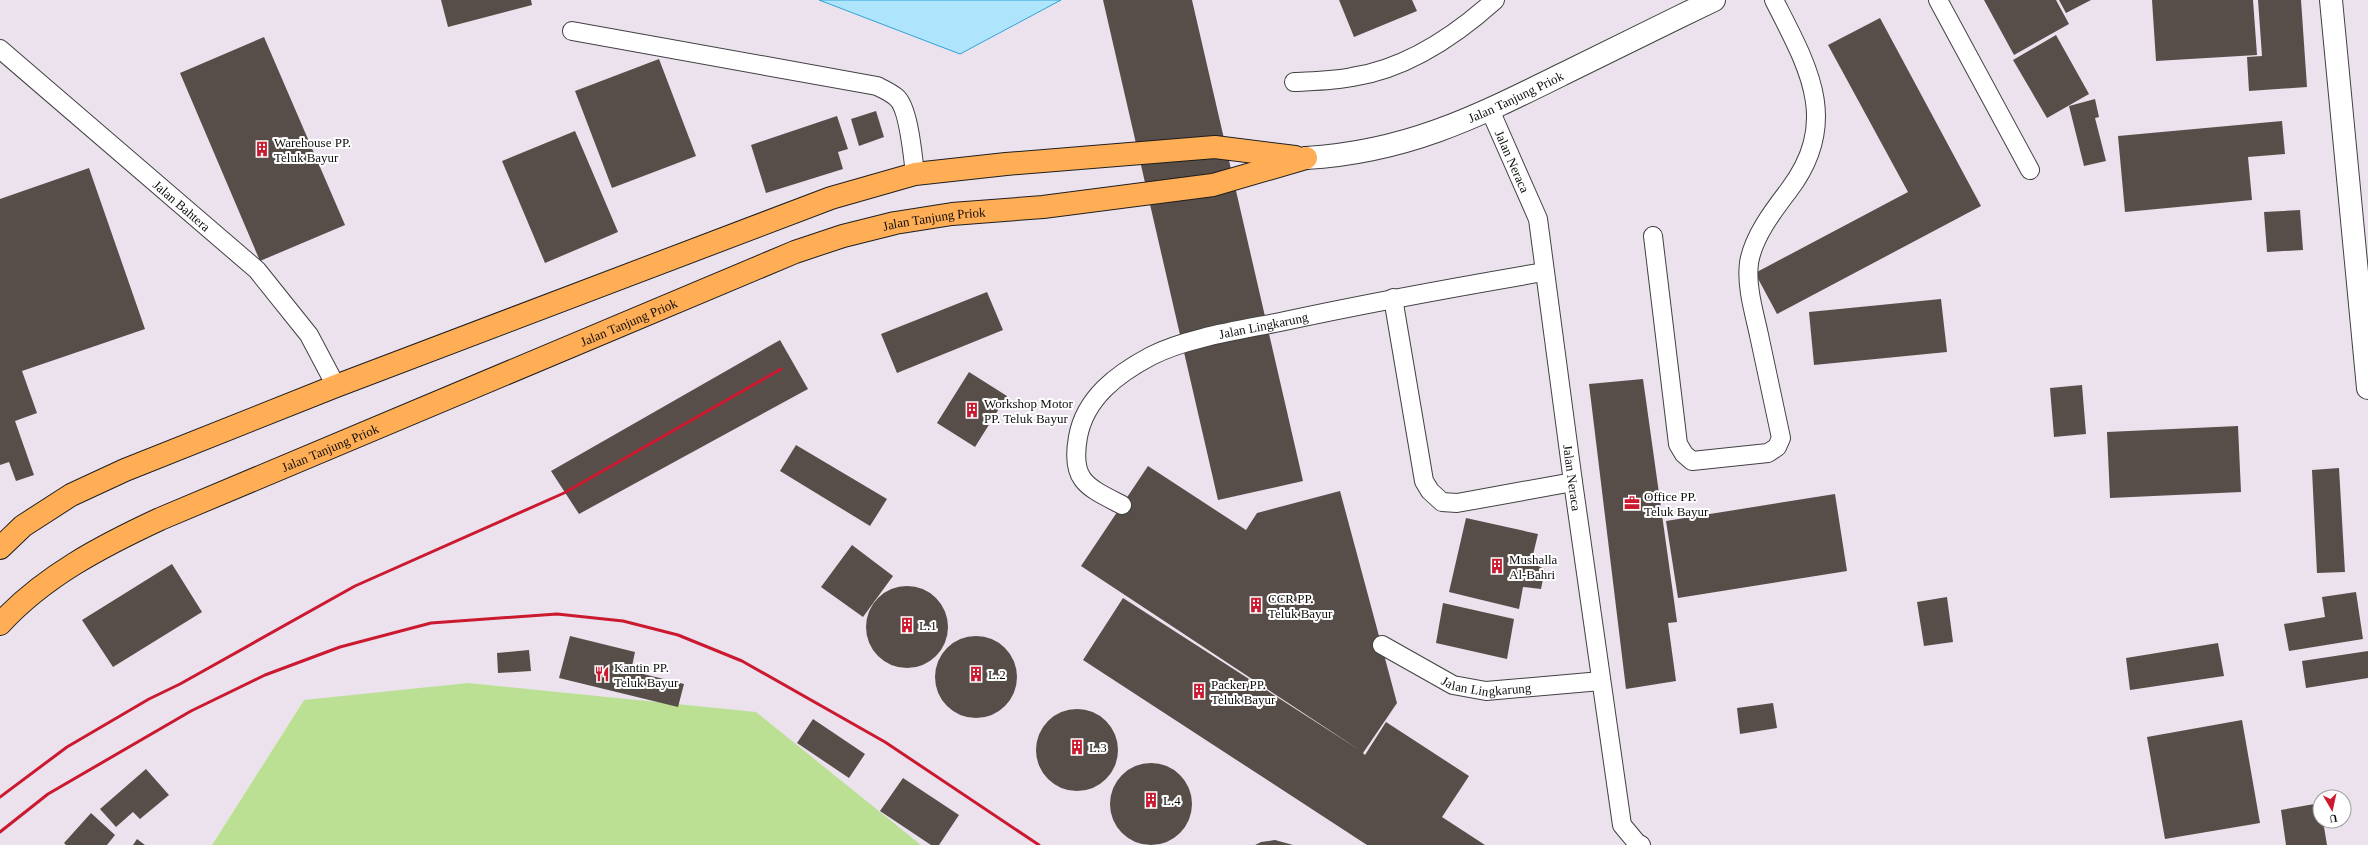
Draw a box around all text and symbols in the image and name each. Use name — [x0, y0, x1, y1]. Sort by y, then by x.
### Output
street label: Jalan Tanjung Priok — [1466, 67, 1566, 125]
street label: Jalan Neraca — [1492, 128, 1533, 195]
place label: Warehouse PP. Teluk Bayur — [274, 135, 351, 165]
building icon: Warehouse PP. Teluk Bayur — [253, 140, 271, 158]
street label: Jalan Bahtera — [150, 177, 214, 234]
street label: Jalan Tanjung Priok — [881, 204, 986, 233]
street label: Jalan Tanjung Priok — [578, 295, 680, 349]
street label: Jalan Lingkarung — [1217, 309, 1310, 341]
place label: Workshop Motor PP. Teluk Bayur — [984, 396, 1074, 426]
building icon: Workshop Motor PP. Teluk Bayur — [963, 401, 981, 419]
street label: Jalan Tanjung Priok — [279, 420, 381, 475]
street label: Jalan Neraca — [1561, 443, 1585, 512]
place label: Office PP. Teluk Bayur — [1644, 489, 1709, 519]
office icon: Office PP. Teluk Bayur — [1623, 494, 1641, 512]
place label: Mushalla Al-Bahri — [1509, 552, 1558, 582]
building icon: Mushalla Al-Bahri — [1488, 557, 1506, 575]
place label: CCR PP. Teluk Bayur — [1268, 591, 1333, 621]
building icon: CCR PP. Teluk Bayur — [1247, 596, 1265, 614]
building icon: L.1 — [898, 616, 916, 634]
place label: L.1 — [919, 618, 937, 633]
place label: Kantin PP. Teluk Bayur — [614, 660, 679, 690]
restaurant icon: Kantin PP. Teluk Bayur — [593, 665, 611, 683]
building icon: L.2 — [967, 665, 985, 683]
place label: L.2 — [988, 667, 1006, 682]
street label: Jalan Lingkarung — [1439, 673, 1532, 699]
place label: Packer PP. Teluk Bayur — [1211, 677, 1276, 707]
building icon: Packer PP. Teluk Bayur — [1190, 682, 1208, 700]
building icon: L.3 — [1068, 738, 1086, 756]
place label: L.3 — [1089, 740, 1107, 755]
north arrow — [2312, 789, 2352, 829]
building icon: L.4 — [1142, 791, 1160, 809]
place label: L.4 — [1163, 793, 1181, 808]
text: U — [2329, 812, 2338, 825]

